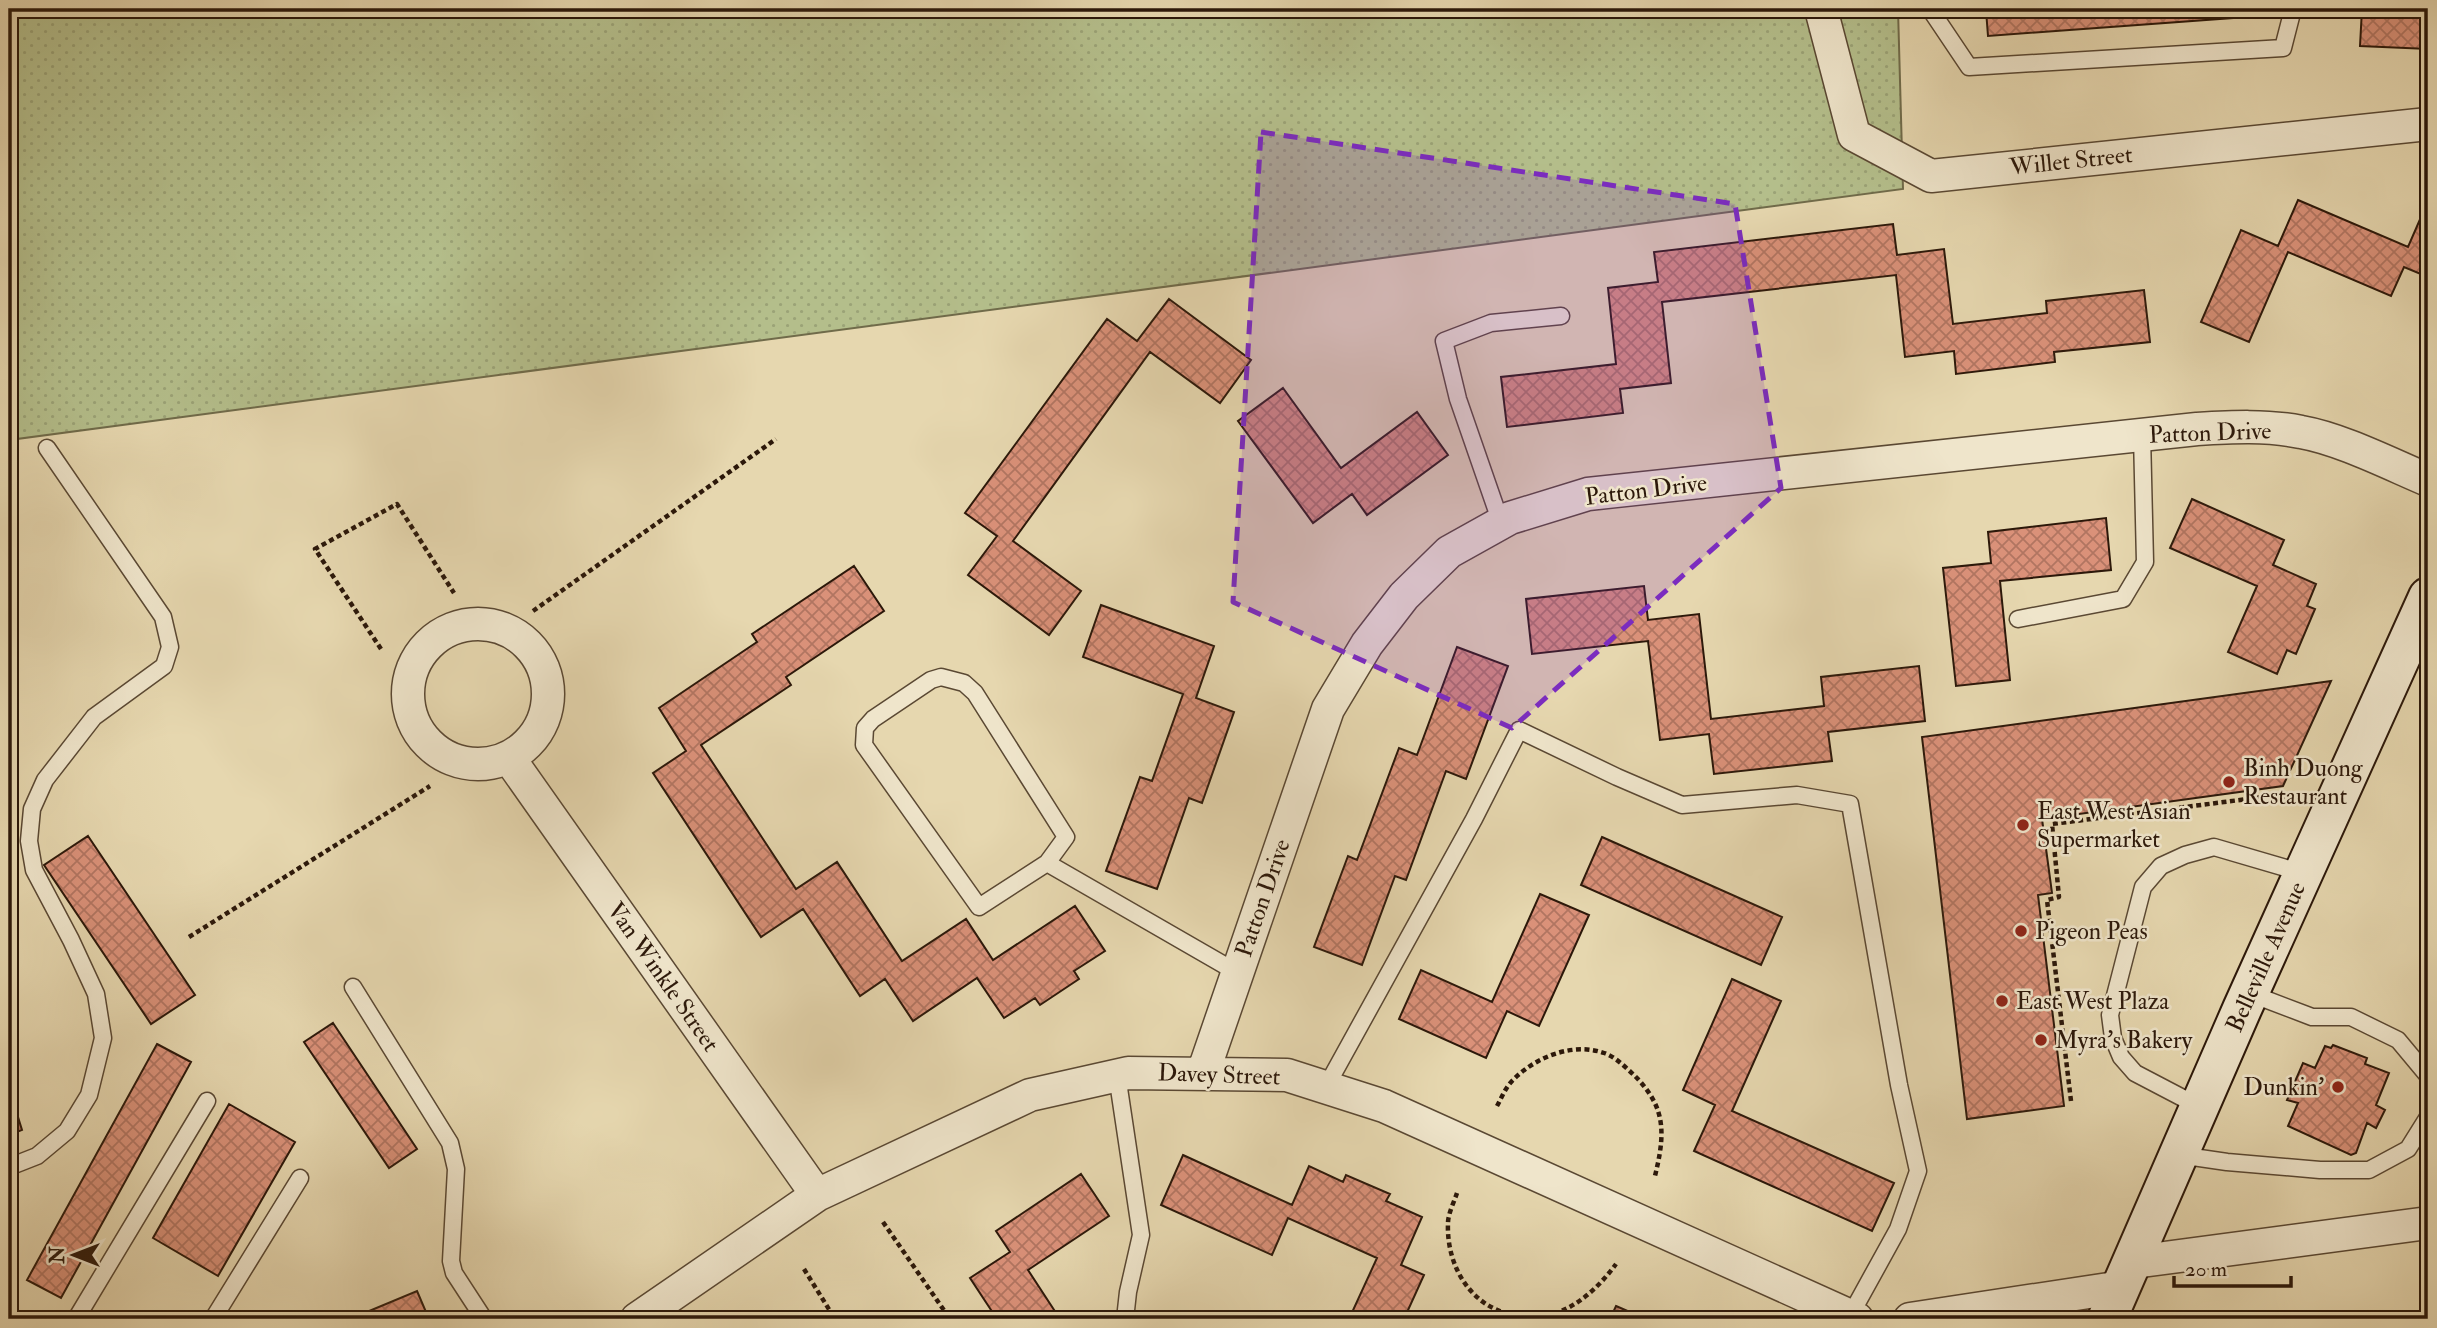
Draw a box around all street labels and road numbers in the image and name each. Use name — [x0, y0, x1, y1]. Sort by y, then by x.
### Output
street label: Willet Street — [2007, 139, 2134, 183]
street label: Patton Drive — [2148, 415, 2272, 451]
street label: Patton Drive — [1583, 467, 1709, 513]
street label: Patton Drive — [1228, 835, 1298, 961]
street label: Belleville Avenue — [2219, 877, 2313, 1037]
street label: Van Winkle Street — [600, 896, 726, 1058]
street label: Davey Street — [1157, 1057, 1281, 1093]

